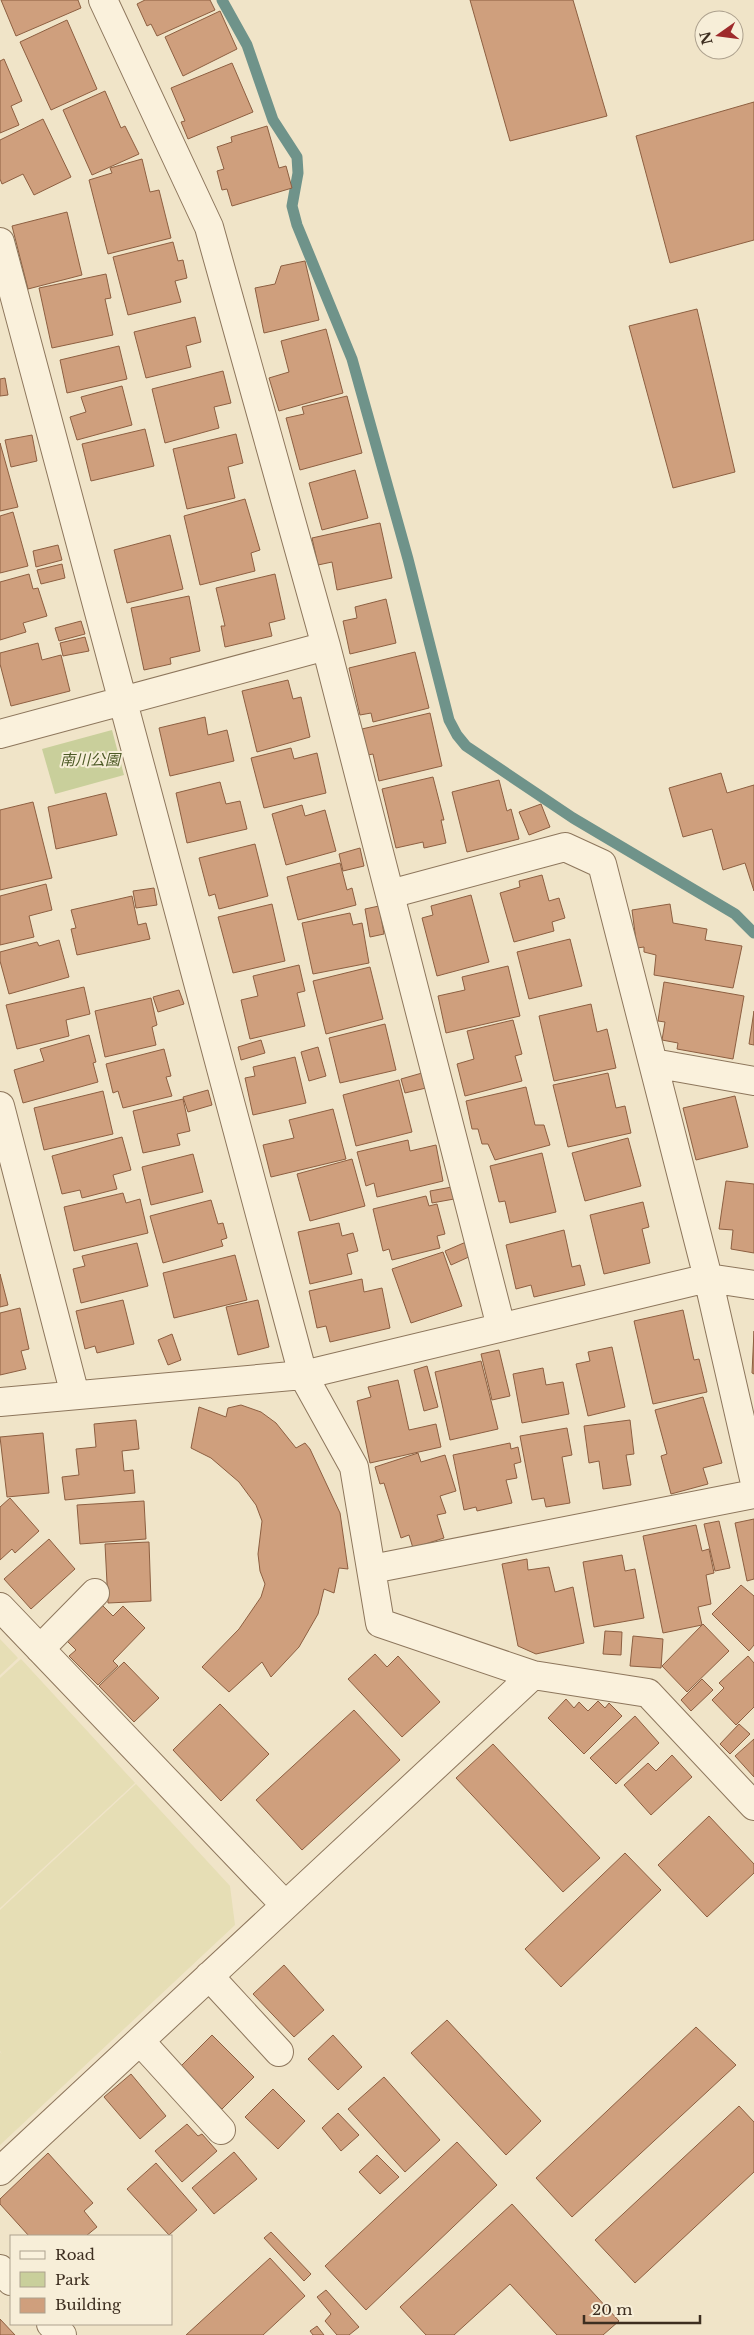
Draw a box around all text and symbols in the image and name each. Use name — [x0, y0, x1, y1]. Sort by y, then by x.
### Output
north arrow — [694, 10, 744, 60]
text: N — [696, 30, 717, 47]
park label: 南川公園 — [60, 750, 122, 769]
legend — [10, 2235, 172, 2325]
text: Road — [55, 2245, 95, 2264]
text: Park — [55, 2270, 91, 2289]
scale bar — [584, 2292, 700, 2324]
text: Building — [55, 2295, 122, 2314]
text: 20 m — [592, 2300, 632, 2319]

